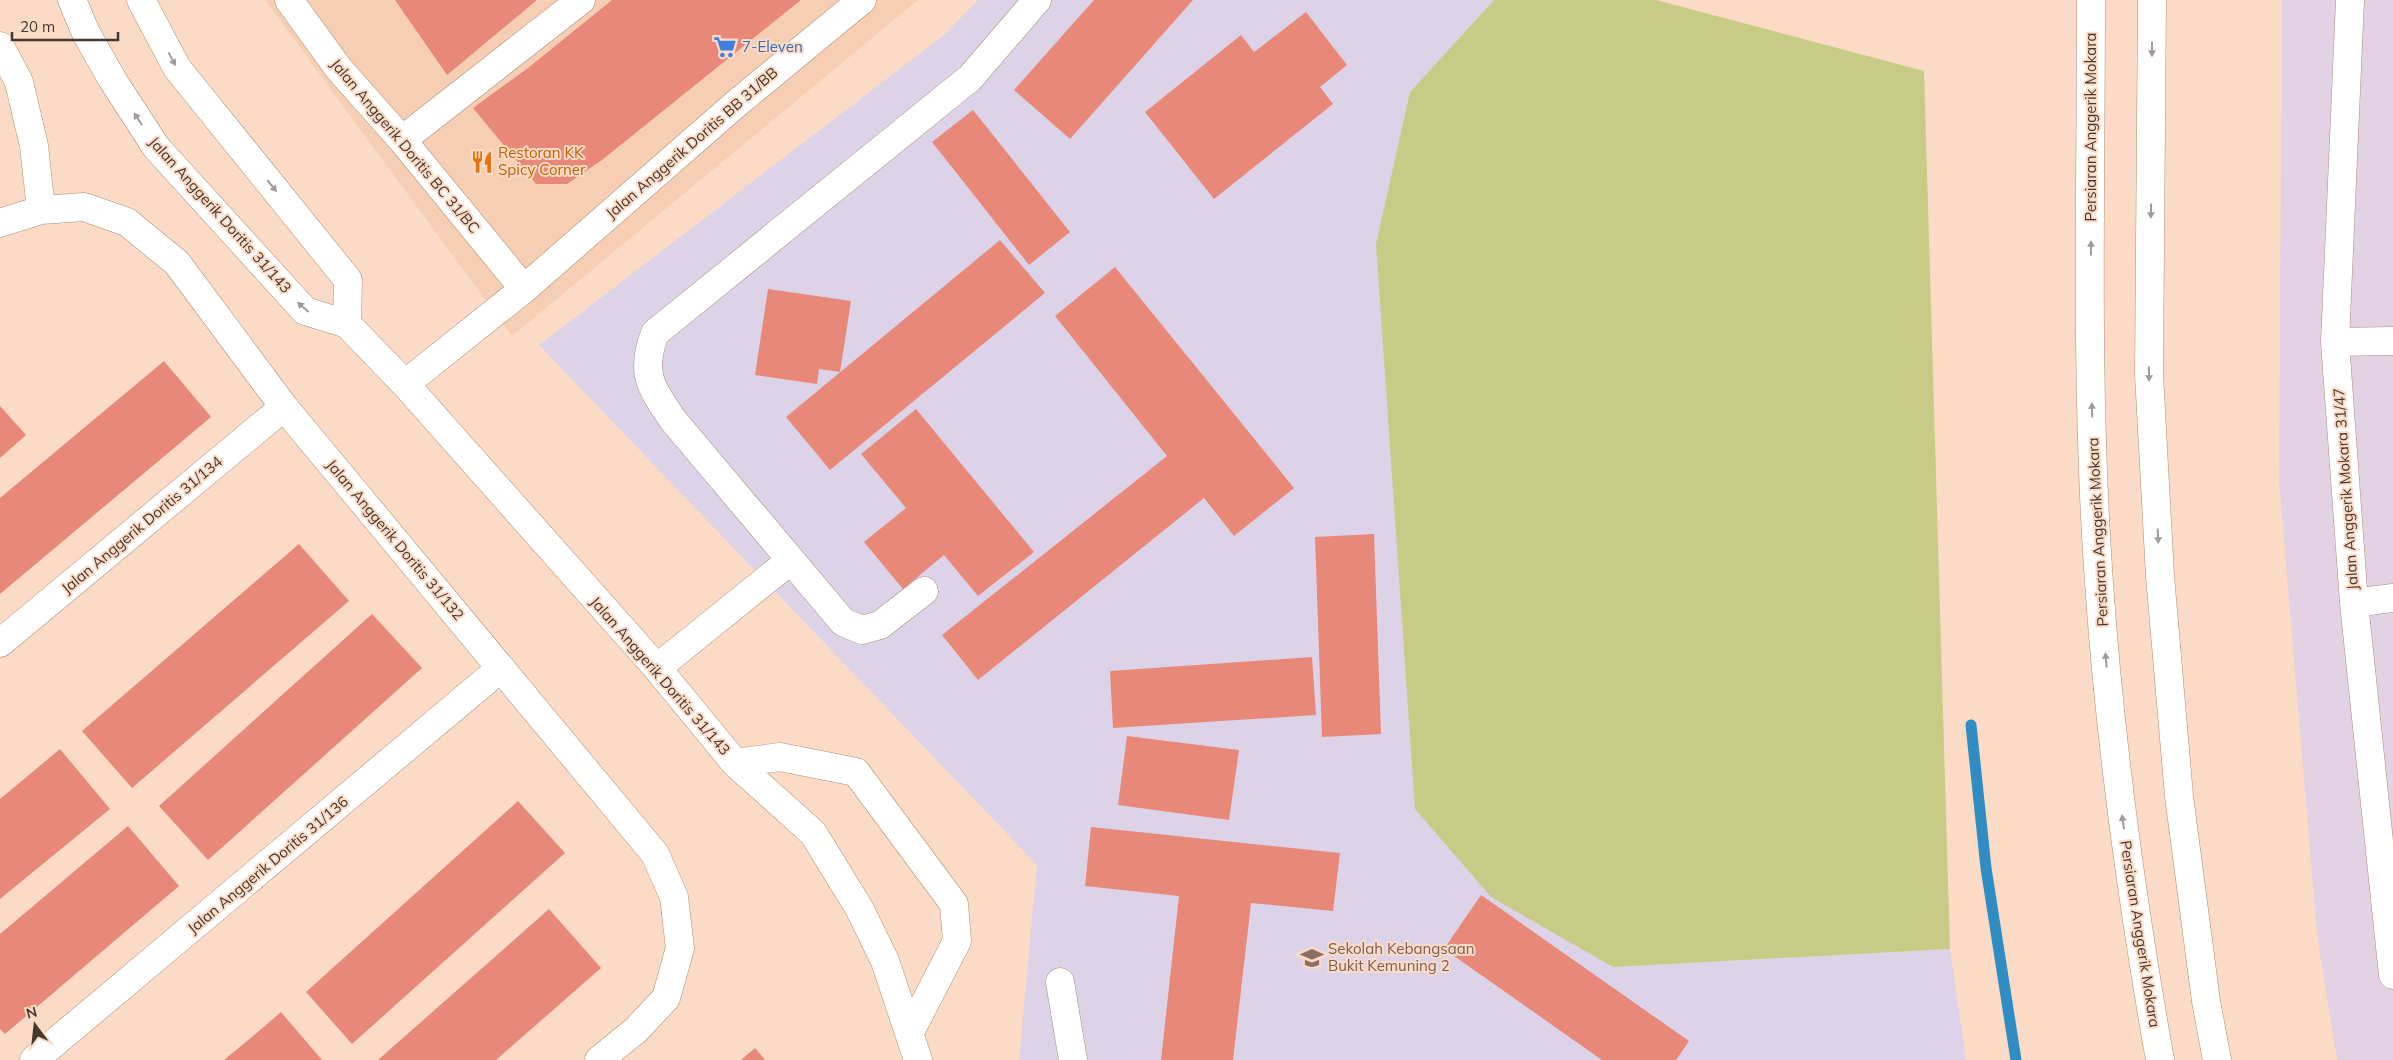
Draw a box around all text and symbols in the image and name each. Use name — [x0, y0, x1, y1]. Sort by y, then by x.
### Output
scale bar — [12, 10, 119, 42]
text: 20 m — [20, 17, 55, 36]
street label: Persiaran Anggerik Mokara — [2081, 32, 2100, 222]
supermarket icon: 7-Eleven — [712, 34, 738, 60]
place label: 7-Eleven — [742, 37, 803, 56]
one-way arrow — [2148, 41, 2156, 57]
one-way arrow — [168, 51, 176, 66]
street label: Jalan Anggerik Doritis BC 31/BC — [327, 55, 484, 237]
street label: Jalan Anggerik Doritis BB 31/BB — [602, 63, 782, 223]
one-way arrow — [133, 113, 143, 126]
street label: Jalan Anggerik Doritis 31/143 — [145, 132, 296, 297]
place label: Restoran KK Spicy Corner — [498, 143, 586, 179]
restaurant icon: Restoran KK Spicy Corner — [469, 149, 495, 175]
one-way arrow — [267, 180, 278, 193]
one-way arrow — [2147, 203, 2155, 219]
one-way arrow — [2087, 240, 2095, 256]
one-way arrow — [296, 301, 309, 312]
one-way arrow — [2146, 366, 2154, 382]
street label: Jalan Anggerik Mokara 31/47 — [2329, 387, 2362, 591]
one-way arrow — [2088, 402, 2096, 418]
street label: Persiaran Anggerik Mokara — [2083, 437, 2112, 627]
street label: Jalan Anggerik Doritis 31/134 — [57, 452, 226, 598]
street label: Jalan Anggerik Doritis 31/132 — [322, 455, 468, 624]
one-way arrow — [2154, 528, 2162, 544]
street label: Jalan Anggerik Doritis 31/143 — [586, 592, 735, 759]
one-way arrow — [2102, 652, 2110, 668]
street label: Jalan Anggerik Doritis 31/136 — [183, 792, 352, 938]
one-way arrow — [2118, 813, 2126, 829]
street label: Persiaran Anggerik Mokara — [2116, 839, 2165, 1029]
place label: Sekolah Kebangsaan Bukit Kemuning 2 — [1328, 939, 1474, 975]
school or university icon: Sekolah Kebangsaan Bukit Kemuning 2 — [1299, 945, 1325, 971]
north arrow — [10, 1000, 60, 1050]
text: N — [24, 1002, 39, 1023]

